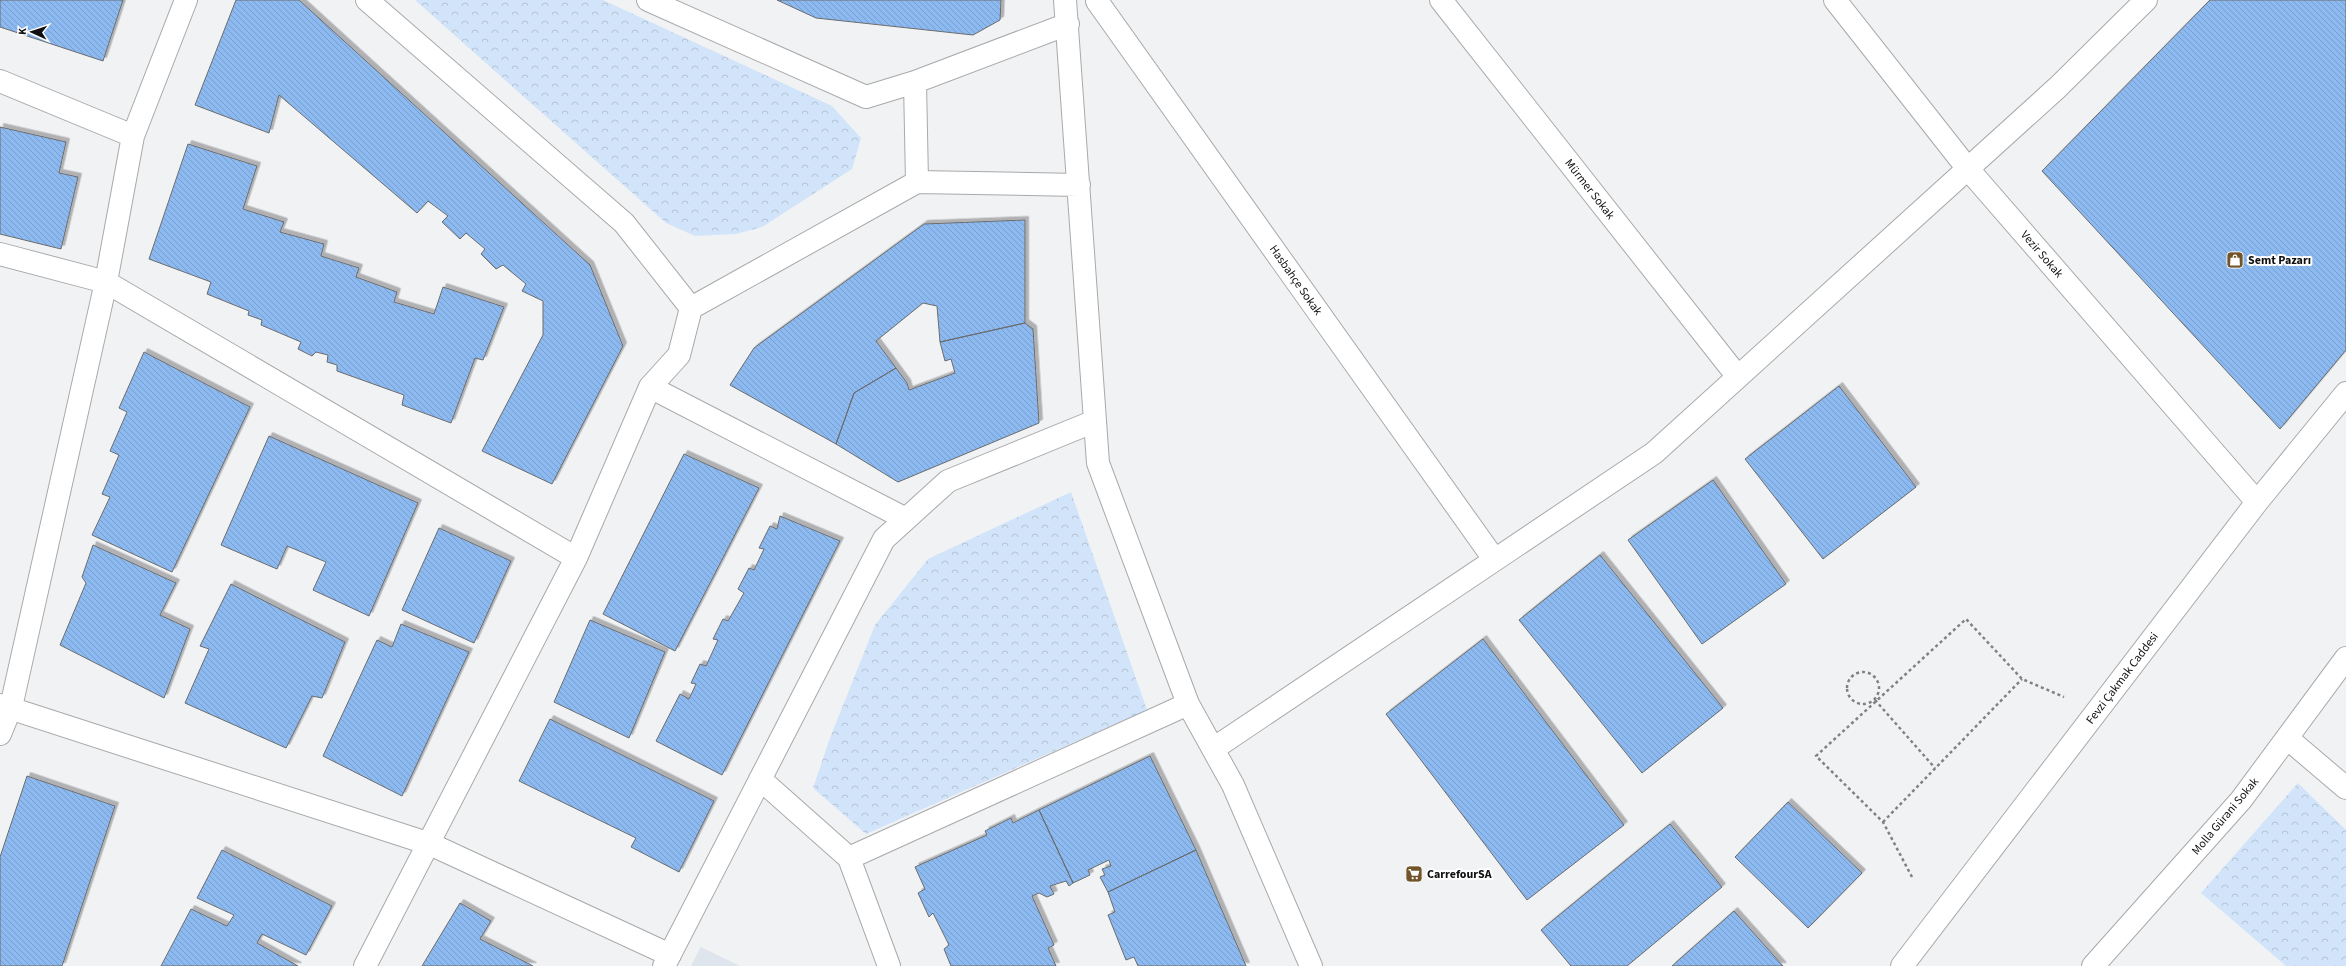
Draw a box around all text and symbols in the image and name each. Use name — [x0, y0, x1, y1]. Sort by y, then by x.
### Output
north arrow — [12, 12, 52, 52]
text: K — [15, 27, 30, 35]
street label: Mürmer Sokak — [1561, 155, 1619, 223]
street label: Vezir Sokak — [2016, 227, 2067, 282]
street label: Hasbahçe Sokak — [1265, 242, 1326, 319]
shop icon: Semt Pazarı — [2225, 250, 2245, 270]
place label: Semt Pazarı — [2248, 252, 2311, 269]
street label: Fevzi Çakmak Caddesi — [2082, 629, 2163, 728]
street label: Molla Gürani Sokak — [2188, 774, 2263, 859]
supermarket icon: CarrefourSA — [1404, 864, 1424, 884]
place label: CarrefourSA — [1427, 866, 1492, 883]

